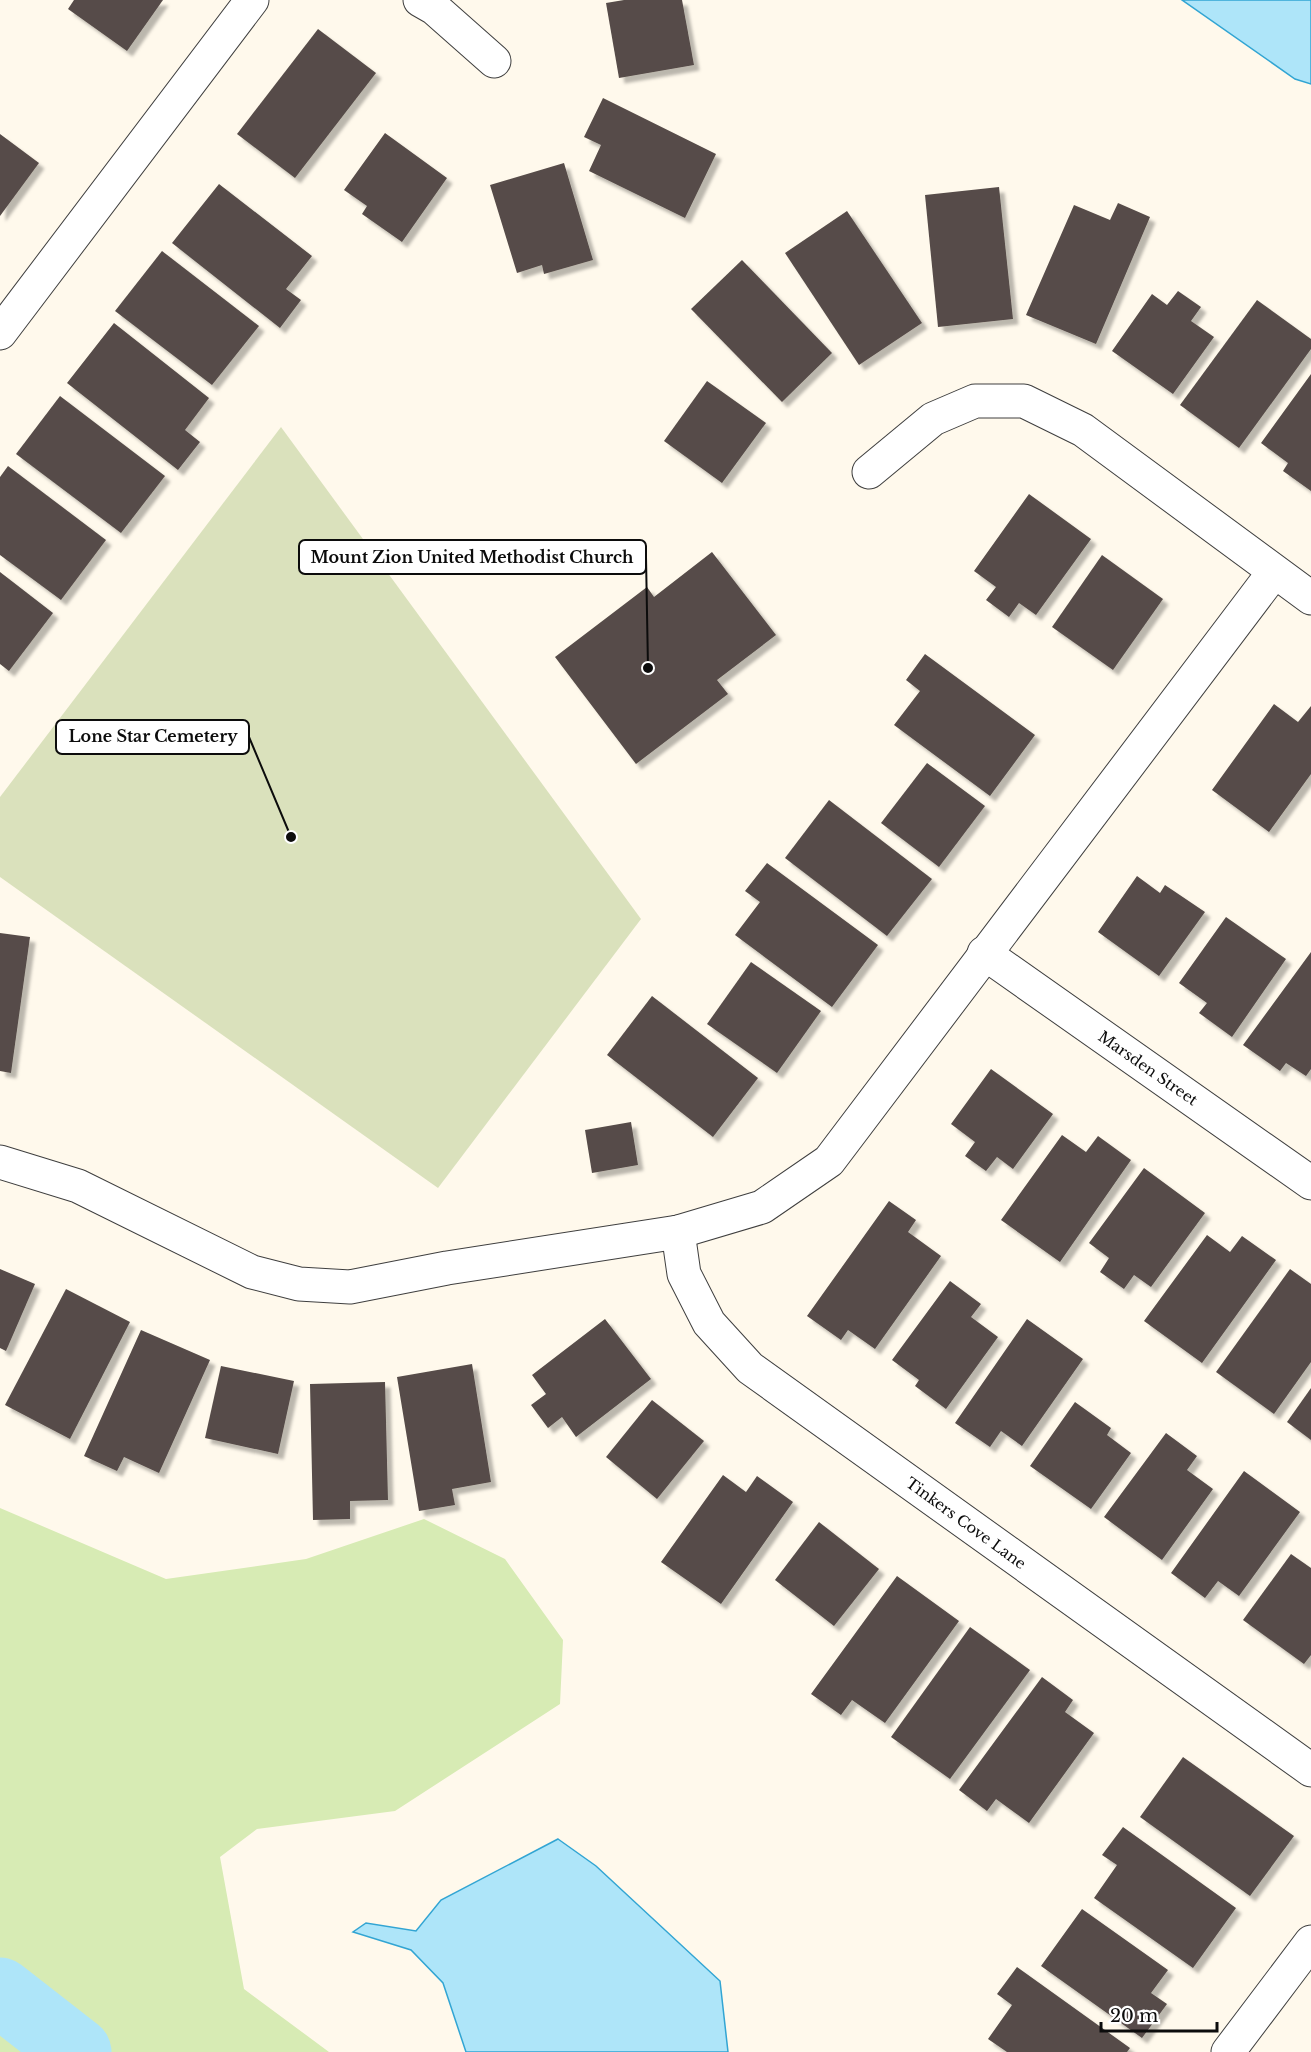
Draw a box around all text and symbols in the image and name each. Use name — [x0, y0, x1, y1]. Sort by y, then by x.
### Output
callout: Mount Zion United Methodist Church — [299, 540, 646, 574]
text: Mount Zion United Methodist Church — [310, 547, 634, 567]
callout: Lone Star Cemetery — [56, 720, 249, 754]
text: Lone Star Cemetery — [69, 726, 238, 746]
street label: Marsden Street — [1095, 1027, 1202, 1110]
street label: Tinkers Cove Lane — [902, 1473, 1030, 1573]
scale bar — [1101, 1995, 1216, 2033]
text: 20 m — [1110, 2005, 1158, 2027]

